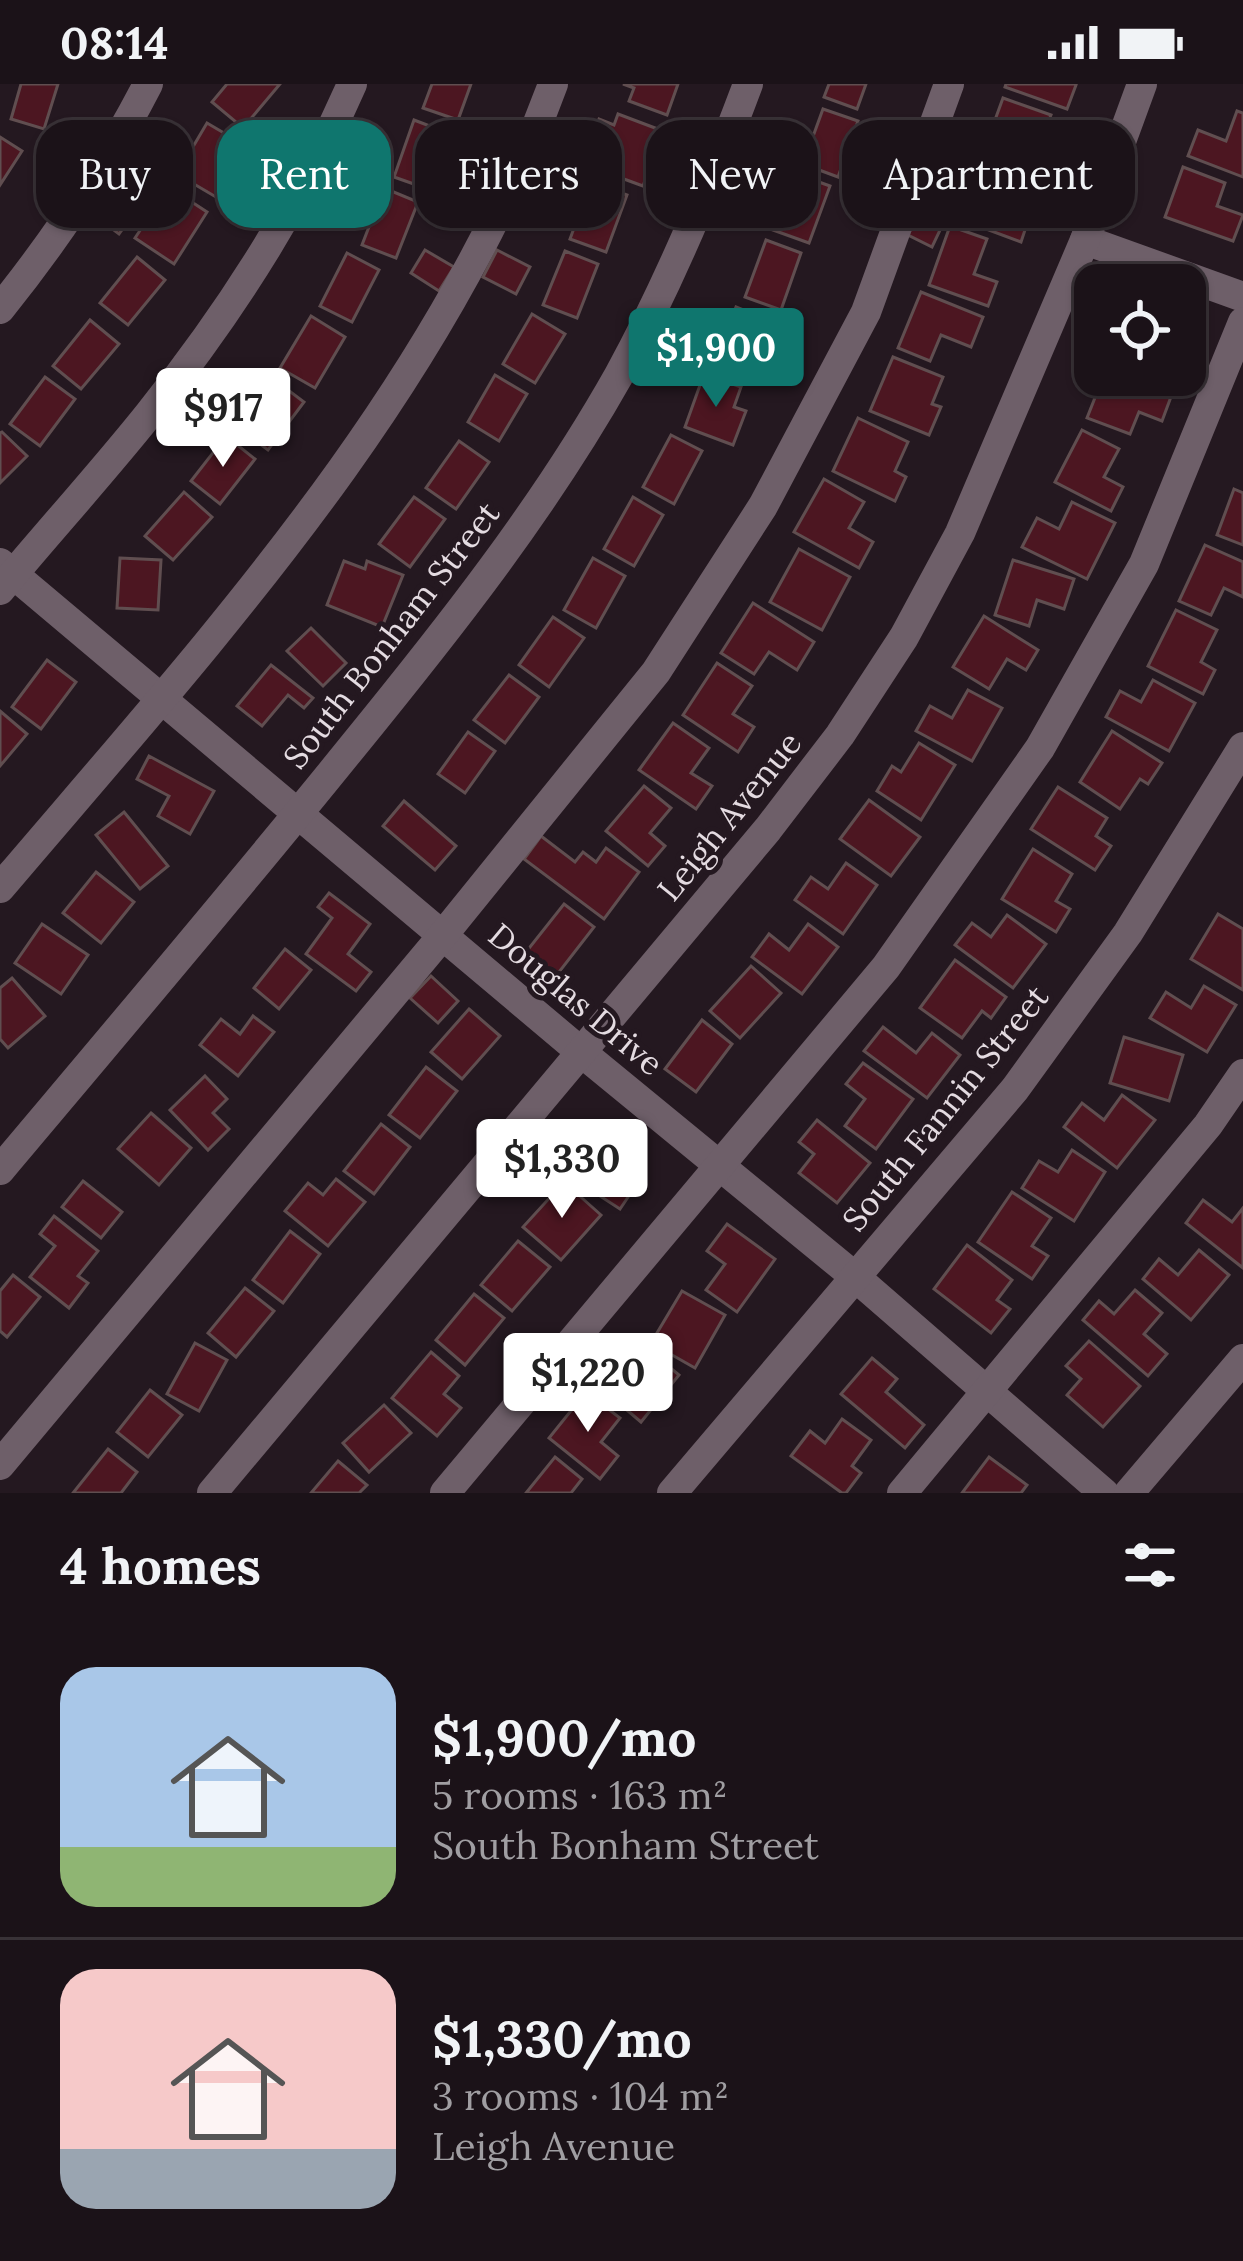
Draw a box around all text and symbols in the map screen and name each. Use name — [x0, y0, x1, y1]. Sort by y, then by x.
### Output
text: 08:14 — [60, 14, 169, 71]
chip: Buy — [36, 120, 193, 228]
chip: Rent — [217, 120, 391, 228]
chip: Filters — [415, 120, 622, 228]
chip: New — [646, 120, 818, 228]
chip: Apartment — [842, 120, 1135, 228]
map controls — [1074, 264, 1206, 396]
button: locate — [1074, 264, 1206, 396]
pin: $1,900 — [618, 308, 814, 410]
text: $1,900 — [656, 322, 776, 372]
pin: $917 — [152, 368, 294, 470]
text: $917 — [183, 382, 263, 432]
street label: South Bonham Street — [274, 493, 508, 777]
street label: Leigh Avenue — [648, 723, 810, 909]
street label: Douglas Drive — [480, 914, 672, 1084]
street label: South Fannin Street — [833, 976, 1057, 1239]
pin: $1,330 — [464, 1119, 660, 1221]
text: $1,330 — [503, 1133, 621, 1183]
pin: $1,220 — [490, 1333, 686, 1435]
text: $1,220 — [531, 1347, 645, 1397]
icon: filters — [1117, 1532, 1183, 1598]
text: 4 homes — [60, 1533, 261, 1598]
text: $1,900/mo — [432, 1705, 696, 1770]
icon: home — [156, 1715, 300, 1859]
text: 5 rooms · 163 m² — [432, 1770, 728, 1820]
text: South Bonham Street — [432, 1820, 819, 1870]
text: $1,330/mo — [432, 2006, 692, 2071]
icon: home — [156, 2017, 300, 2161]
text: 3 rooms · 104 m² — [432, 2071, 729, 2121]
text: Leigh Avenue — [432, 2121, 675, 2171]

